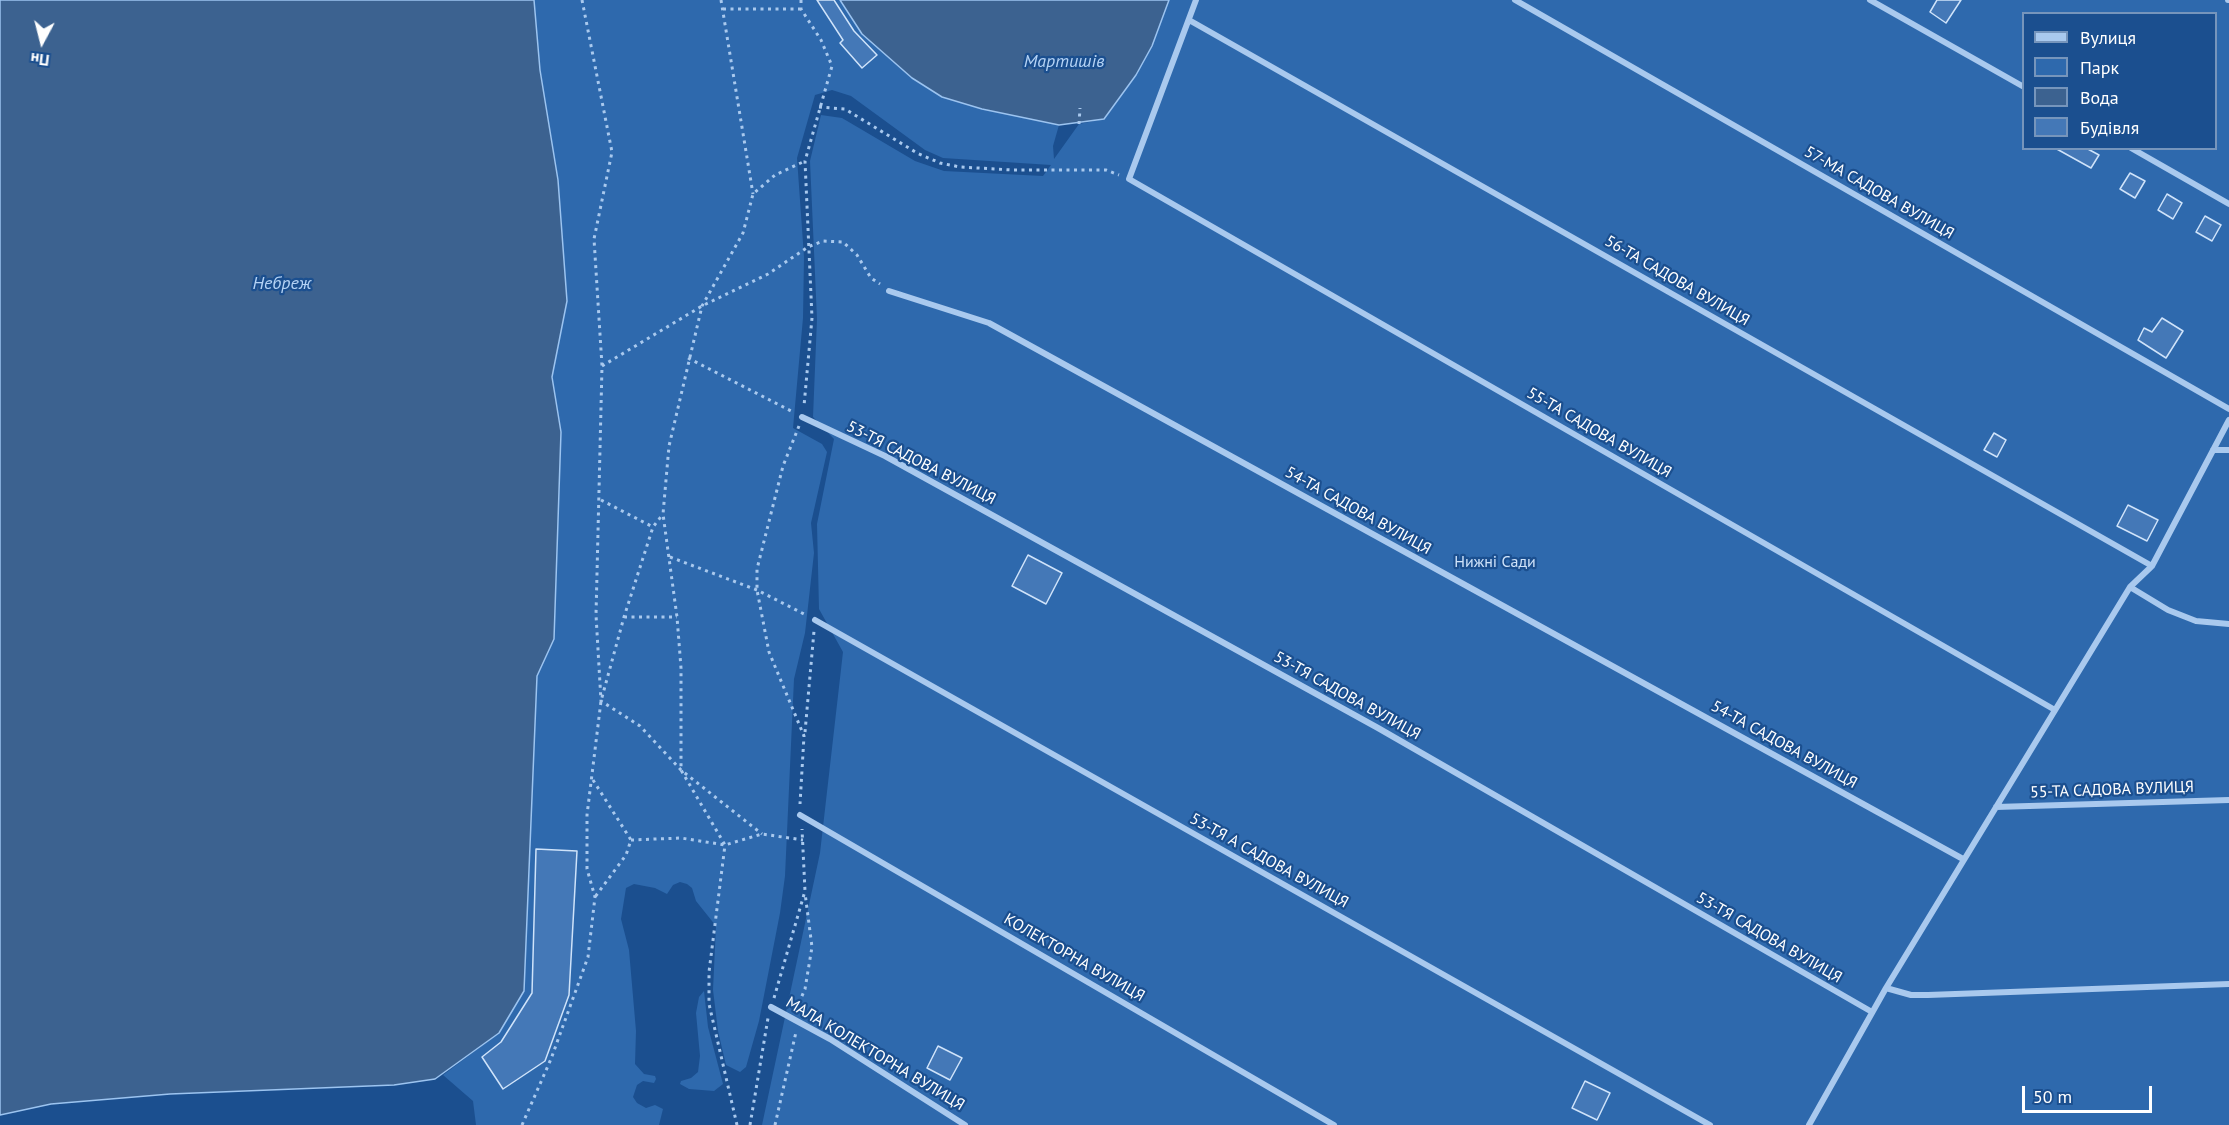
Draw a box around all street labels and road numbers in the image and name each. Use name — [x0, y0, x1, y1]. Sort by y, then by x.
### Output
street label: 57-МА САДОВА ВУЛИЦЯ — [1801, 142, 1957, 244]
street label: 56-ТА САДОВА ВУЛИЦЯ — [1601, 232, 1753, 330]
street label: 55-ТА САДОВА ВУЛИЦЯ — [1523, 384, 1675, 482]
street label: 53-ТЯ САДОВА ВУЛИЦЯ — [843, 417, 999, 509]
street label: 54-ТА САДОВА ВУЛИЦЯ — [1282, 463, 1434, 559]
street label: 53-ТЯ САДОВА ВУЛИЦЯ — [1270, 648, 1424, 744]
street label: 54-ТА САДОВА ВУЛИЦЯ — [1708, 697, 1860, 793]
street label: 55-ТА САДОВА ВУЛИЦЯ — [2030, 778, 2194, 802]
street label: 53-ТЯ А САДОВА ВУЛИЦЯ — [1186, 809, 1352, 913]
street label: 53-ТЯ САДОВА ВУЛИЦЯ — [1693, 888, 1845, 988]
street label: КОЛЕКТОРНА ВУЛИЦЯ — [1000, 910, 1148, 1006]
street label: МАЛА КОЛЕКТОРНА ВУЛИЦЯ — [782, 993, 968, 1115]

